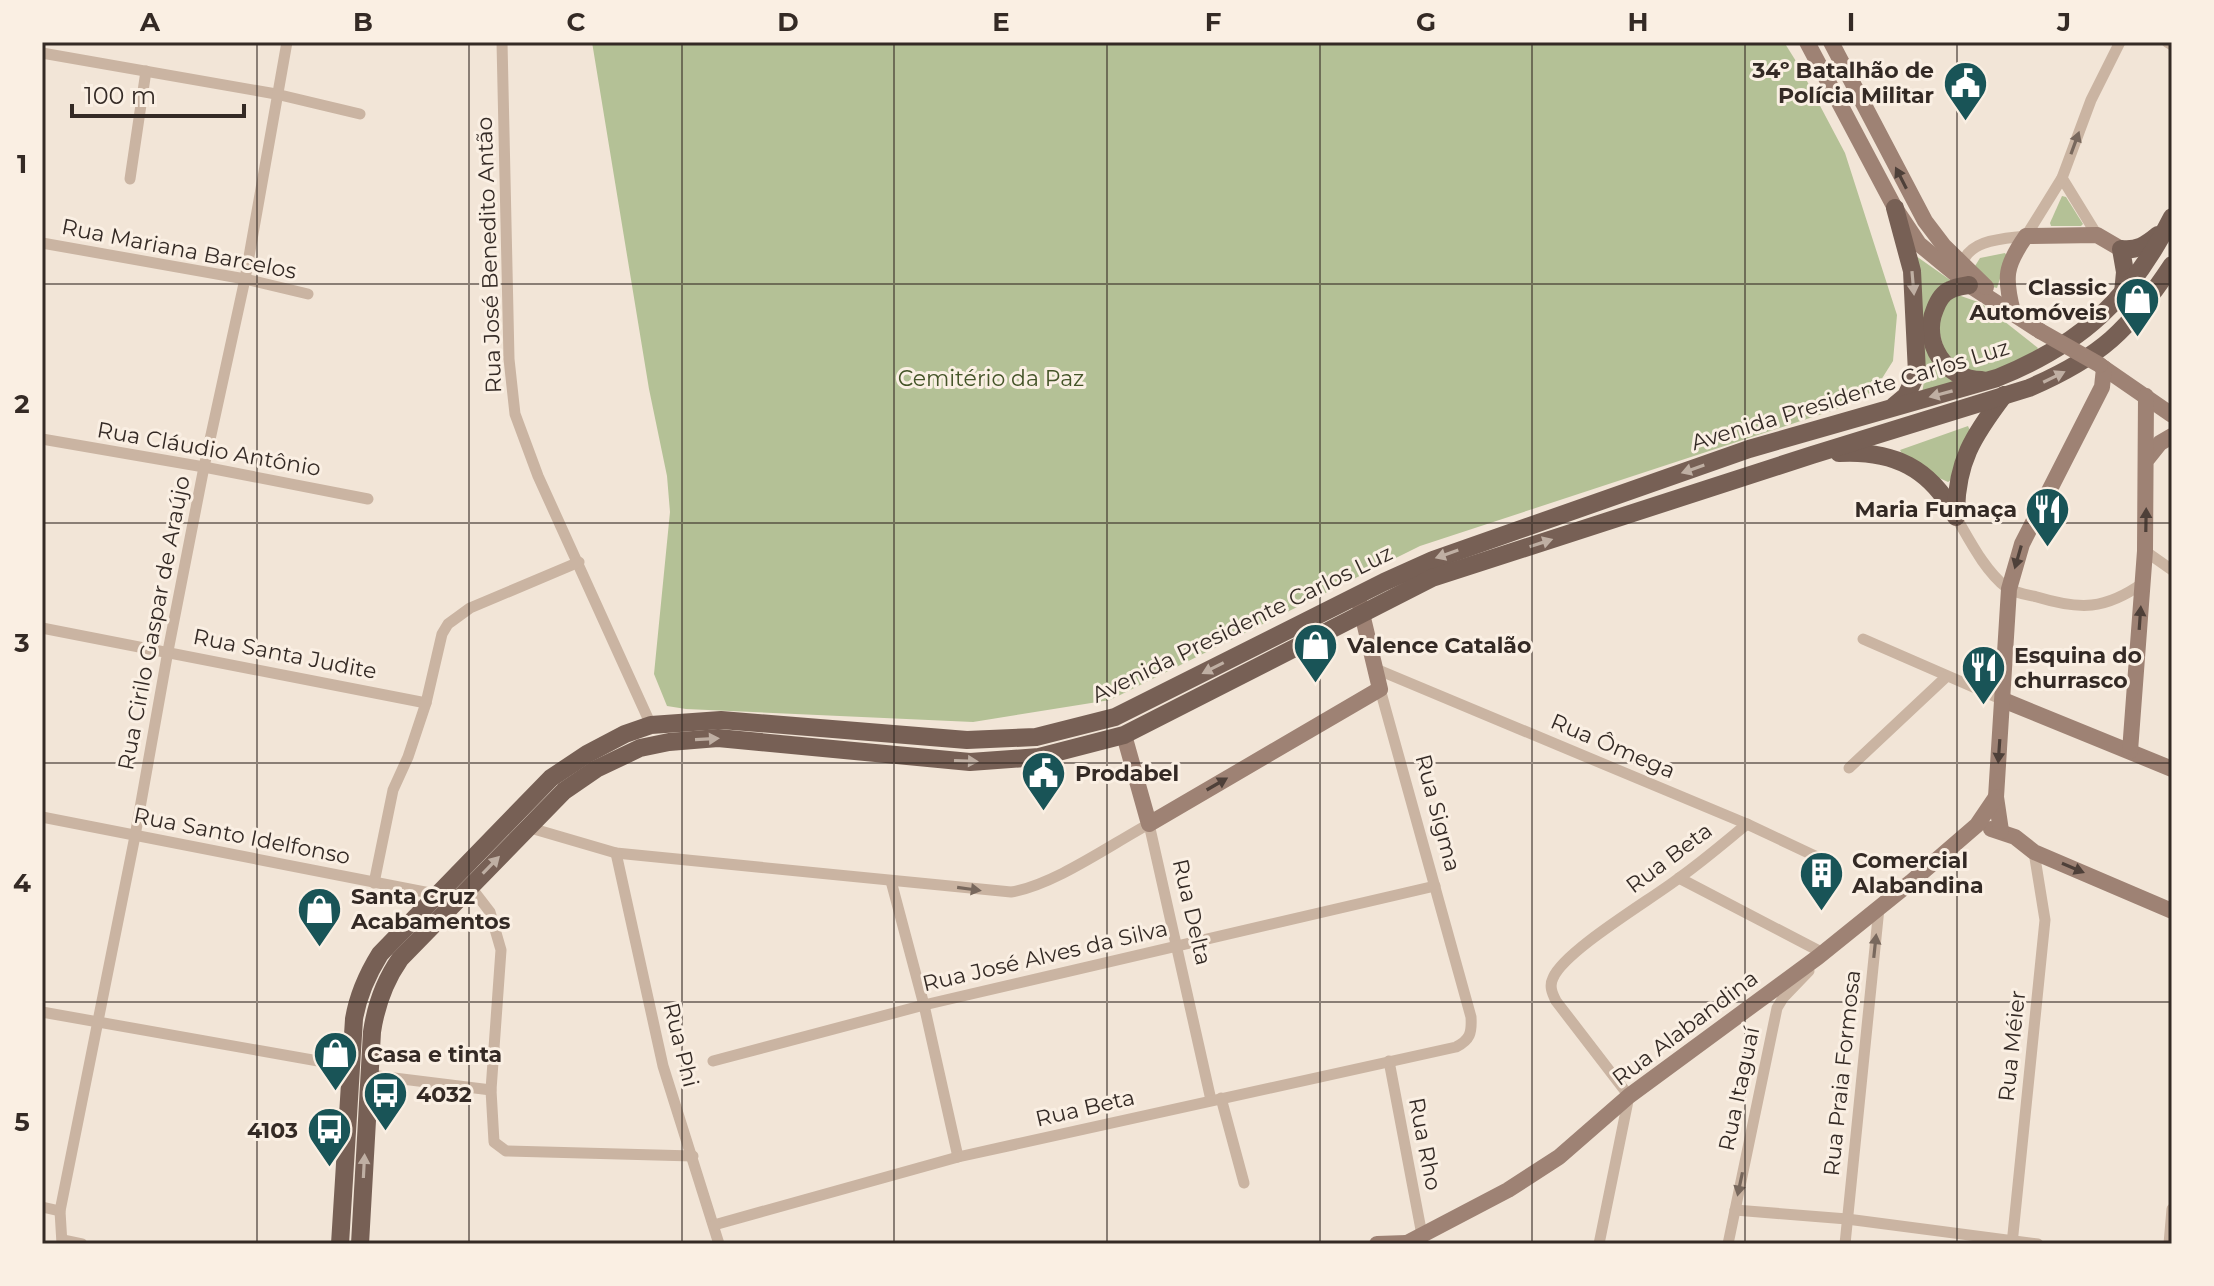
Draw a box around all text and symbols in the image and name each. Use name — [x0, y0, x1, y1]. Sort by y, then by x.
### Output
text: A — [139, 6, 161, 38]
text: B — [353, 6, 373, 38]
text: C — [567, 6, 586, 38]
text: D — [777, 6, 799, 38]
text: E — [992, 6, 1010, 38]
text: F — [1205, 6, 1221, 38]
text: G — [1416, 6, 1436, 38]
text: H — [1627, 6, 1649, 38]
text: I — [1847, 6, 1855, 38]
text: J — [2056, 6, 2071, 38]
place label: 34º Batalhão de Polícia Militar — [1751, 57, 1934, 109]
public building icon: 34º Batalhão de Polícia Militar — [1941, 59, 1989, 122]
scale bar — [72, 68, 244, 118]
text: 100 m — [84, 81, 156, 110]
street label: Rua José Benedito Antão — [471, 116, 507, 394]
one-way arrow — [2069, 131, 2082, 155]
text: 1 — [17, 148, 27, 180]
one-way arrow — [1894, 167, 1908, 190]
street label: Rua Mariana Barcelos — [59, 213, 299, 285]
one-way arrow — [1907, 271, 1920, 296]
place label: Classic Automóveis — [1968, 274, 2107, 326]
shop icon: Classic Automóveis — [2114, 276, 2162, 339]
street label: Avenida Presidente Carlos Luz — [1688, 334, 2012, 456]
park label: Cemitério da Paz — [898, 365, 1084, 392]
one-way arrow — [2042, 370, 2066, 384]
text: 2 — [14, 388, 30, 420]
one-way arrow — [1929, 388, 1954, 400]
street label: Rua Cláudio Antônio — [95, 416, 323, 482]
one-way arrow — [1680, 463, 1704, 476]
street label: Rua Cirilo Gaspar de Araújo — [112, 473, 196, 773]
restaurant icon: Maria Fumaça — [2024, 485, 2072, 548]
place label: Maria Fumaça — [1854, 496, 2017, 523]
one-way arrow — [2140, 507, 2152, 532]
one-way arrow — [1529, 536, 1553, 549]
street label: Avenida Presidente Carlos Luz — [1087, 539, 1397, 709]
one-way arrow — [2011, 546, 2024, 570]
one-way arrow — [1435, 549, 1459, 561]
one-way arrow — [2134, 605, 2147, 630]
shop icon: Valence Catalão — [1292, 621, 1340, 684]
street label: Rua Santa Judite — [191, 623, 379, 685]
text: 3 — [13, 627, 30, 659]
place label: Valence Catalão — [1346, 632, 1531, 659]
place label: Esquina do churrasco — [2014, 642, 2142, 694]
restaurant icon: Esquina do churrasco — [1959, 644, 2007, 707]
one-way arrow — [1202, 661, 1225, 674]
street label: Rua Ômega — [1547, 708, 1679, 784]
one-way arrow — [695, 733, 720, 746]
one-way arrow — [1992, 739, 2005, 764]
public building icon: Prodabel — [1020, 749, 1068, 812]
street label: Rua Sigma — [1409, 751, 1467, 875]
one-way arrow — [954, 755, 979, 767]
place label: Prodabel — [1075, 760, 1179, 787]
one-way arrow — [1206, 778, 1228, 792]
street label: Rua Santo Idelfonso — [131, 802, 353, 870]
street label: Rua Beta — [1621, 817, 1717, 899]
place label: Comercial Alabandina — [1851, 847, 1984, 899]
building icon: Comercial Alabandina — [1797, 849, 1845, 912]
one-way arrow — [481, 856, 499, 875]
street label: Rua Delta — [1167, 856, 1217, 968]
one-way arrow — [2061, 862, 2085, 875]
text: 4 — [13, 867, 31, 899]
place label: Santa Cruz Acabamentos — [350, 883, 511, 935]
one-way arrow — [957, 883, 982, 896]
shop icon: Santa Cruz Acabamentos — [296, 885, 344, 948]
street label: Rua José Alves da Silva — [920, 915, 1170, 997]
one-way arrow — [1869, 933, 1882, 958]
street label: Rua Alabandina — [1607, 964, 1763, 1092]
street label: Rua Praia Formosa — [1818, 969, 1866, 1177]
street label: Rua Méier — [1993, 989, 2031, 1103]
street label: Rua Phi — [657, 1000, 705, 1090]
street label: Rua Itaguaí — [1713, 1023, 1766, 1154]
shop icon: Casa e tinta — [312, 1030, 360, 1093]
place label: Casa e tinta — [367, 1041, 502, 1068]
bus stop icon: 4032 — [361, 1070, 409, 1133]
place label: 4032 — [416, 1081, 472, 1108]
street label: Rua Beta — [1033, 1084, 1137, 1132]
street label: Rua Rho — [1403, 1095, 1447, 1193]
text: 5 — [14, 1106, 30, 1138]
bus stop icon: 4103 — [305, 1106, 353, 1169]
place label: 4103 — [247, 1117, 298, 1144]
one-way arrow — [358, 1153, 371, 1178]
one-way arrow — [1733, 1172, 1746, 1197]

